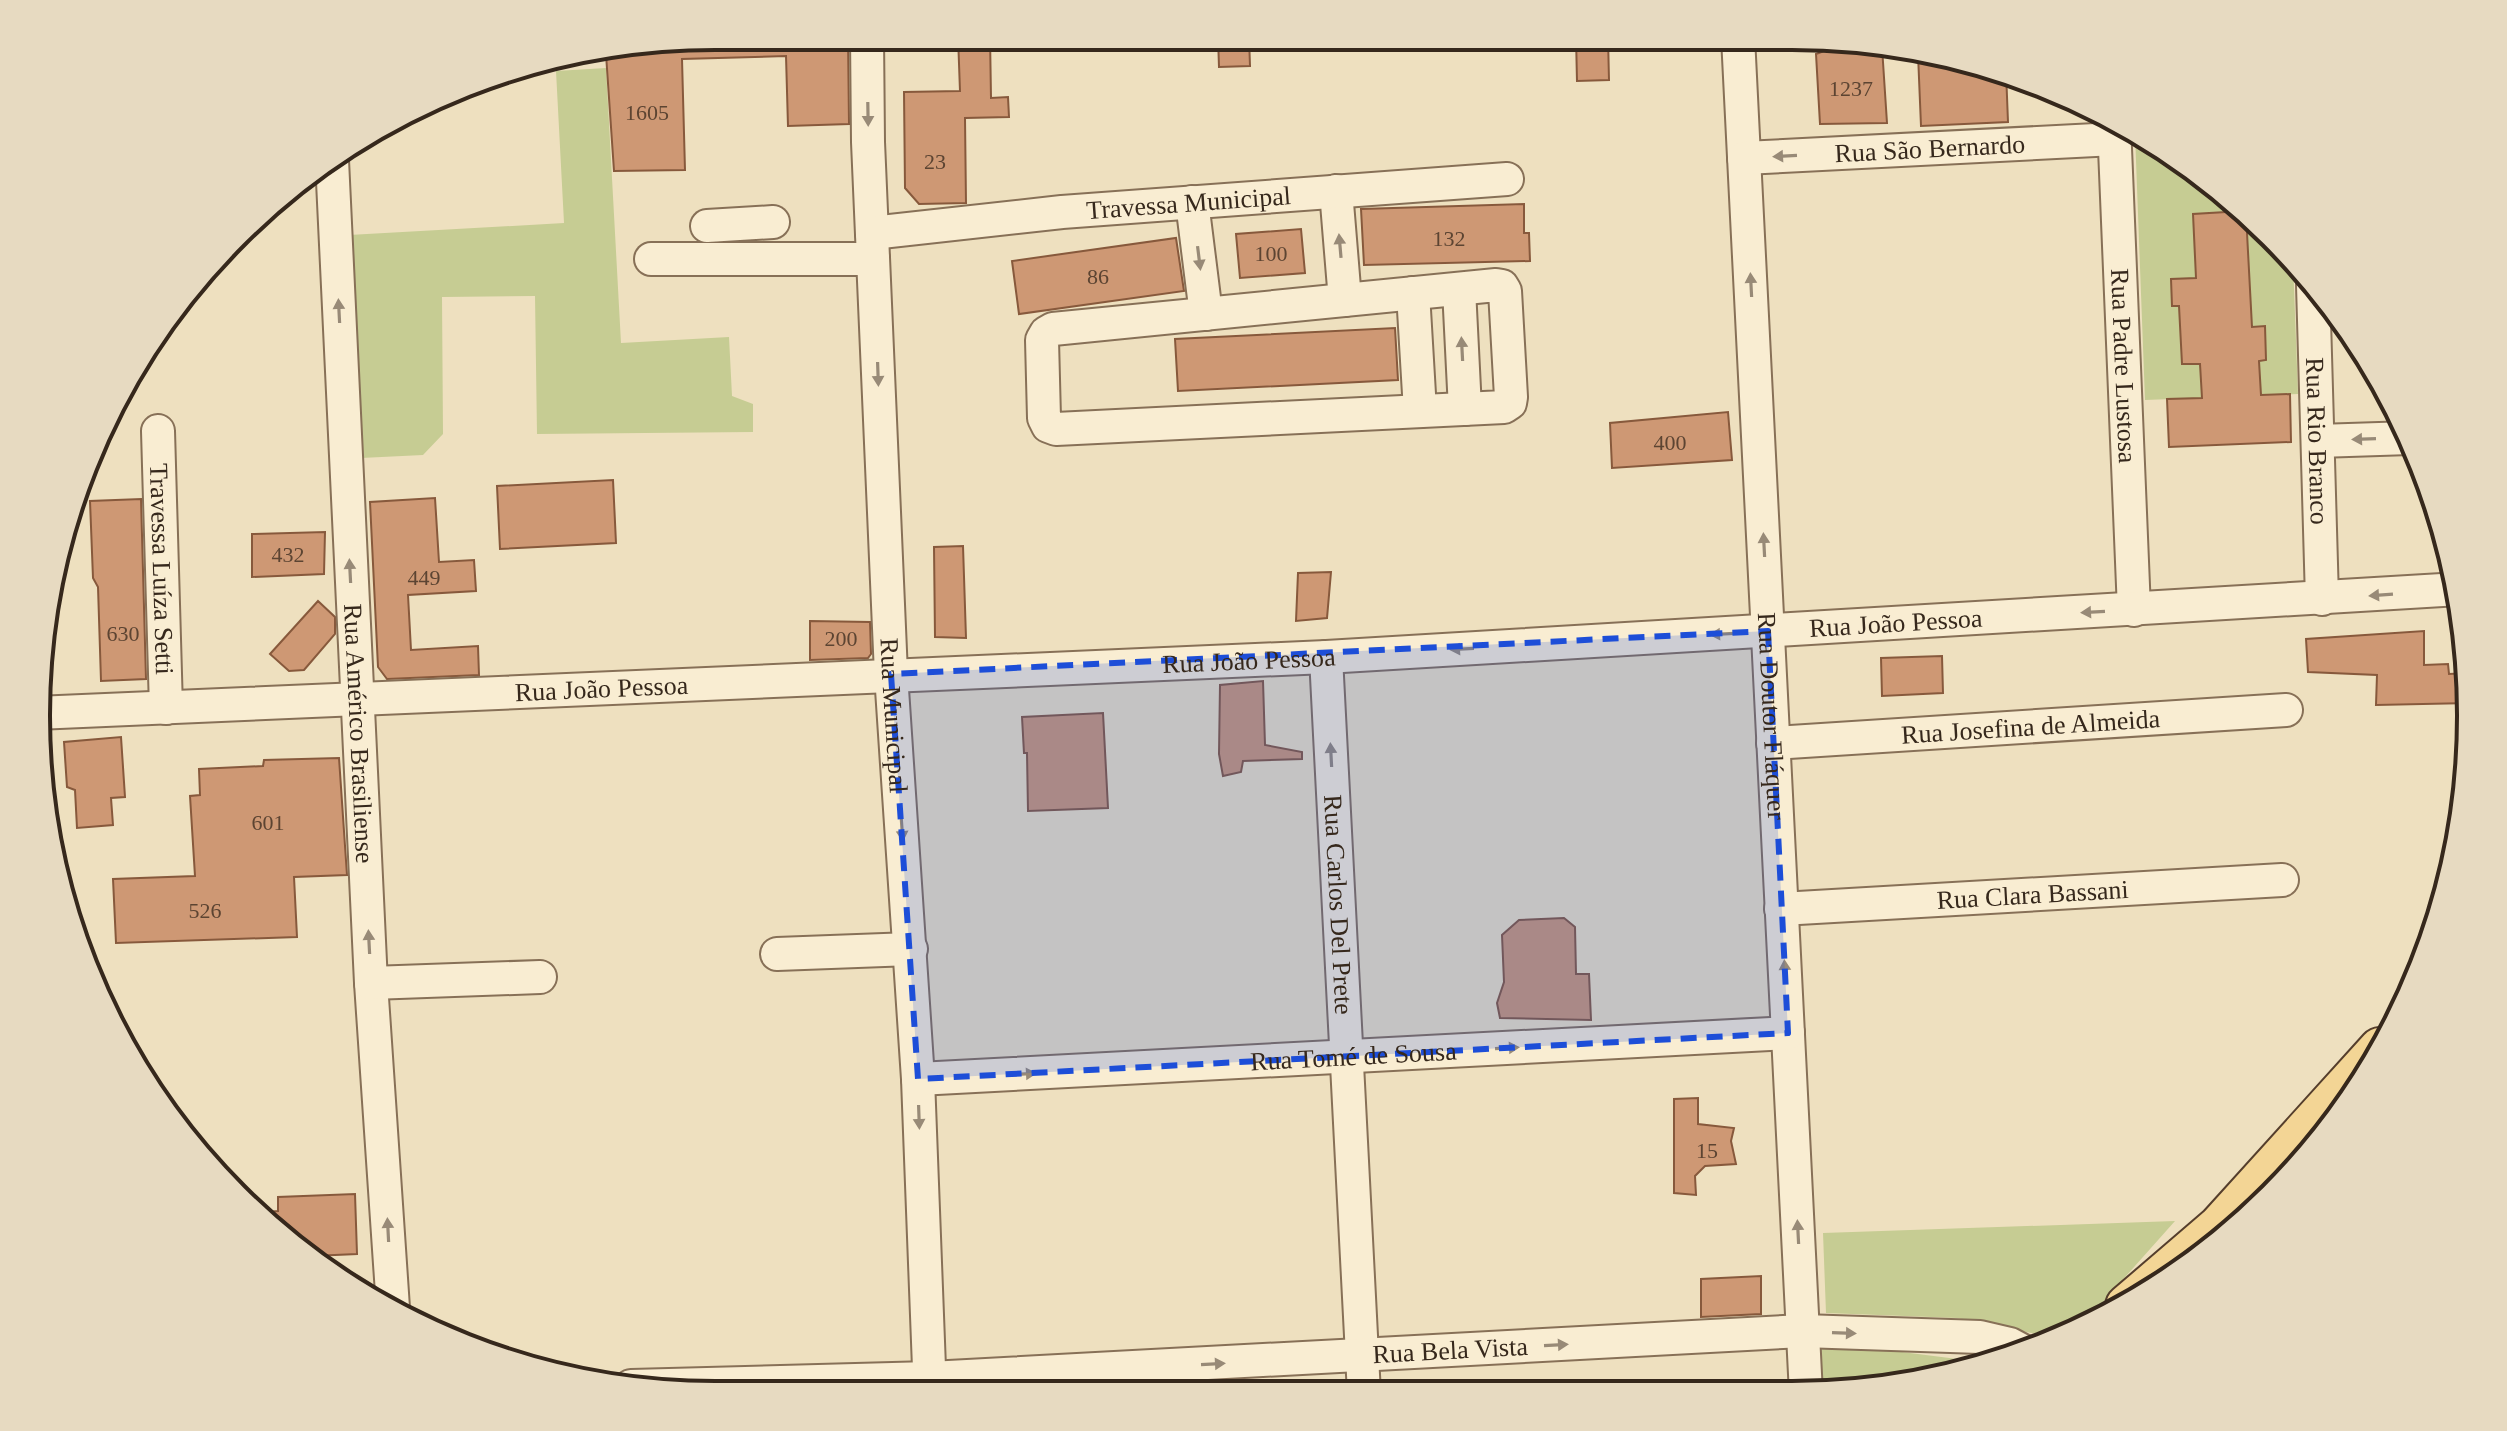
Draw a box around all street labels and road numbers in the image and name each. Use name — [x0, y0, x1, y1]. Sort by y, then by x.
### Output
street label: Rua São Bernardo — [1834, 130, 2026, 168]
street label: Travessa Municipal — [1085, 181, 1292, 225]
street label: Rua Padre Lustosa — [2105, 268, 2142, 464]
street label: Rua Rio Branco — [2300, 357, 2334, 525]
street label: Travessa Luíza Setti — [144, 463, 179, 675]
street label: Rua Américo Brasiliense — [338, 603, 379, 864]
street label: Rua João Pessoa — [1808, 604, 1984, 643]
street label: Rua Doutor Fláquer — [1752, 612, 1791, 821]
street label: Rua Municipal — [874, 637, 913, 794]
street label: Rua João Pessoa — [1162, 642, 1337, 679]
street label: Rua João Pessoa — [514, 671, 689, 707]
street label: Rua Josefina de Almeida — [1900, 704, 2161, 750]
street label: Rua Carlos Del Prete — [1318, 794, 1358, 1015]
street label: Rua Clara Bassani — [1936, 875, 2129, 915]
street label: Rua Tomé de Sousa — [1250, 1037, 1458, 1076]
street label: Rua Bela Vista — [1372, 1332, 1529, 1369]

